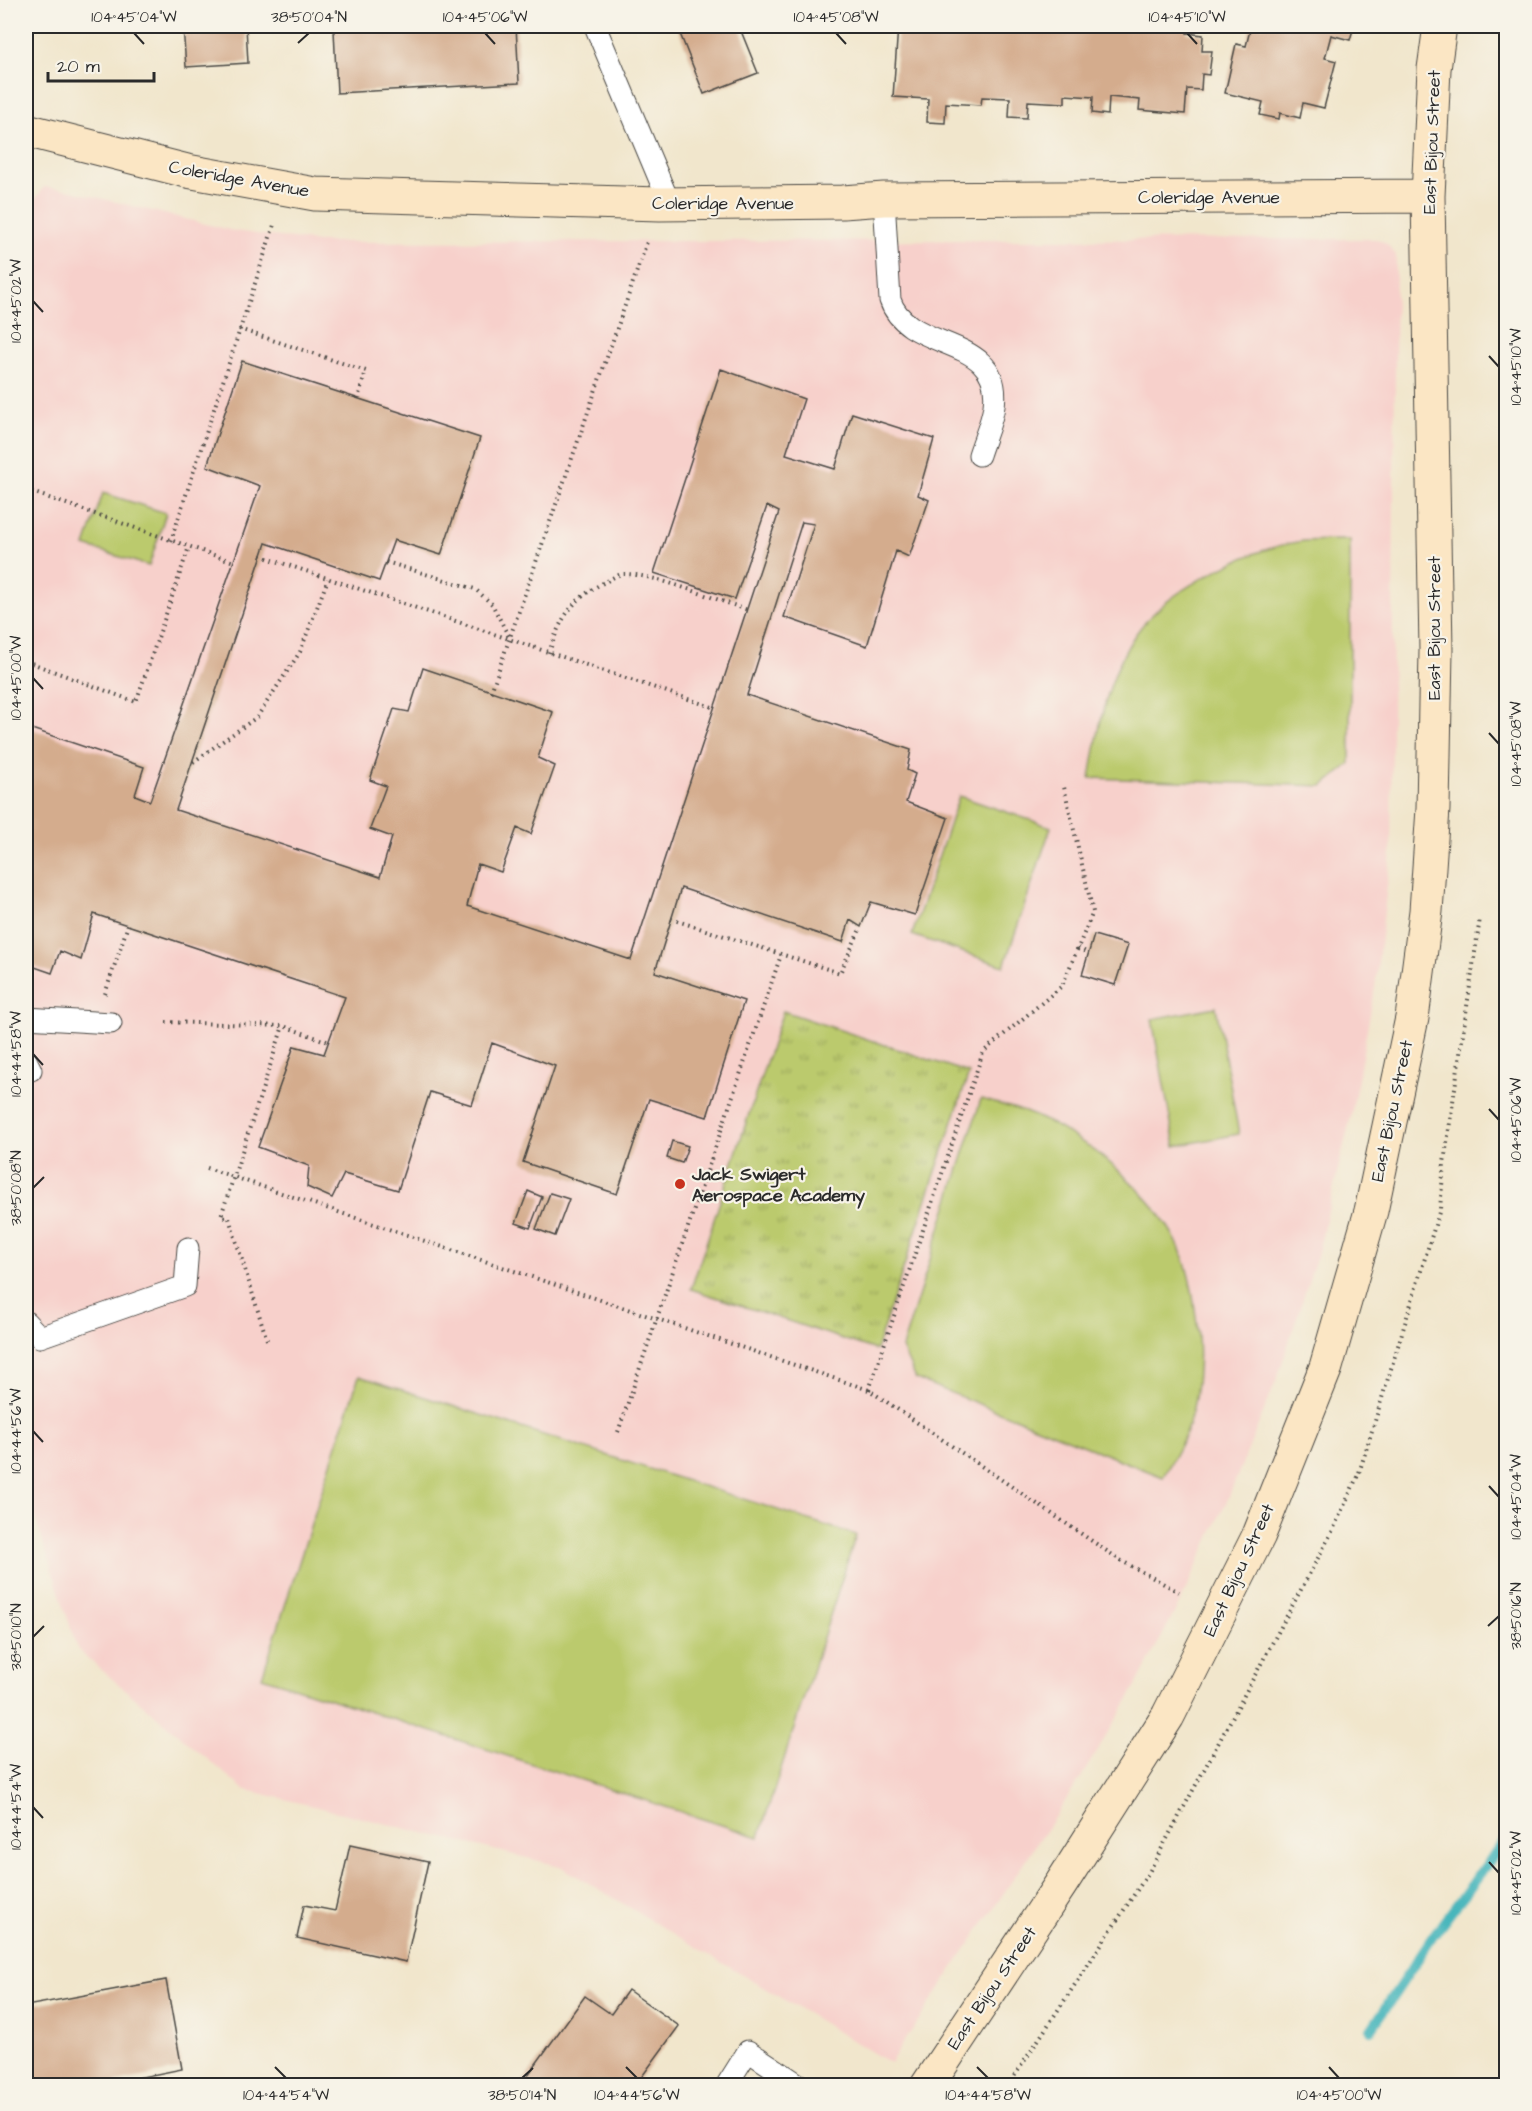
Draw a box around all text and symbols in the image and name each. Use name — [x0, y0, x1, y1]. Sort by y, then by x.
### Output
text: 104°45'04"W — [91, 7, 177, 28]
text: 38°50'04"N — [271, 7, 347, 28]
text: 104°45'06"W — [443, 7, 527, 28]
text: 104°45'08"W — [794, 7, 879, 28]
text: 104°45'10"W — [1148, 7, 1226, 28]
scale bar — [48, 45, 154, 83]
text: 20 m — [57, 54, 100, 79]
street label: East Bijou Street — [1417, 69, 1447, 214]
street label: Coleridge Avenue — [167, 154, 311, 205]
street label: Coleridge Avenue — [1138, 185, 1280, 211]
street label: Coleridge Avenue — [652, 191, 794, 217]
text: 104°45'02"W — [6, 259, 27, 343]
text: 104°45'10"W — [1506, 328, 1527, 406]
street label: East Bijou Street — [1422, 555, 1447, 700]
text: 104°45'00"W — [6, 636, 27, 720]
text: 104°45'08"W — [1506, 702, 1527, 787]
text: 104°44'58"W — [6, 1011, 27, 1097]
street label: East Bijou Street — [1365, 1037, 1419, 1184]
text: 104°45'06"W — [1506, 1078, 1527, 1162]
text: 38°50'08"N — [6, 1150, 27, 1226]
place label: Jack Swigert Aerospace Academy — [691, 1162, 865, 1209]
marker: Jack Swigert Aerospace Academy — [673, 1177, 687, 1191]
text: 104°44'56"W — [6, 1388, 27, 1474]
text: 104°45'04"W — [1506, 1454, 1527, 1540]
street label: East Bijou Street — [1197, 1499, 1281, 1641]
text: 38°50'16"N — [1506, 1582, 1527, 1650]
text: 38°50'10"N — [6, 1603, 27, 1671]
text: 104°44'54"W — [6, 1764, 27, 1850]
text: 104°45'02"W — [1506, 1831, 1527, 1915]
street label: East Bijou Street — [941, 1921, 1043, 2055]
text: 104°44'54"W — [243, 2085, 329, 2106]
text: 38°50'14"N — [488, 2085, 556, 2106]
text: 104°44'56"W — [594, 2085, 680, 2106]
text: 104°44'58"W — [945, 2085, 1031, 2106]
text: 104°45'00"W — [1297, 2085, 1381, 2106]

